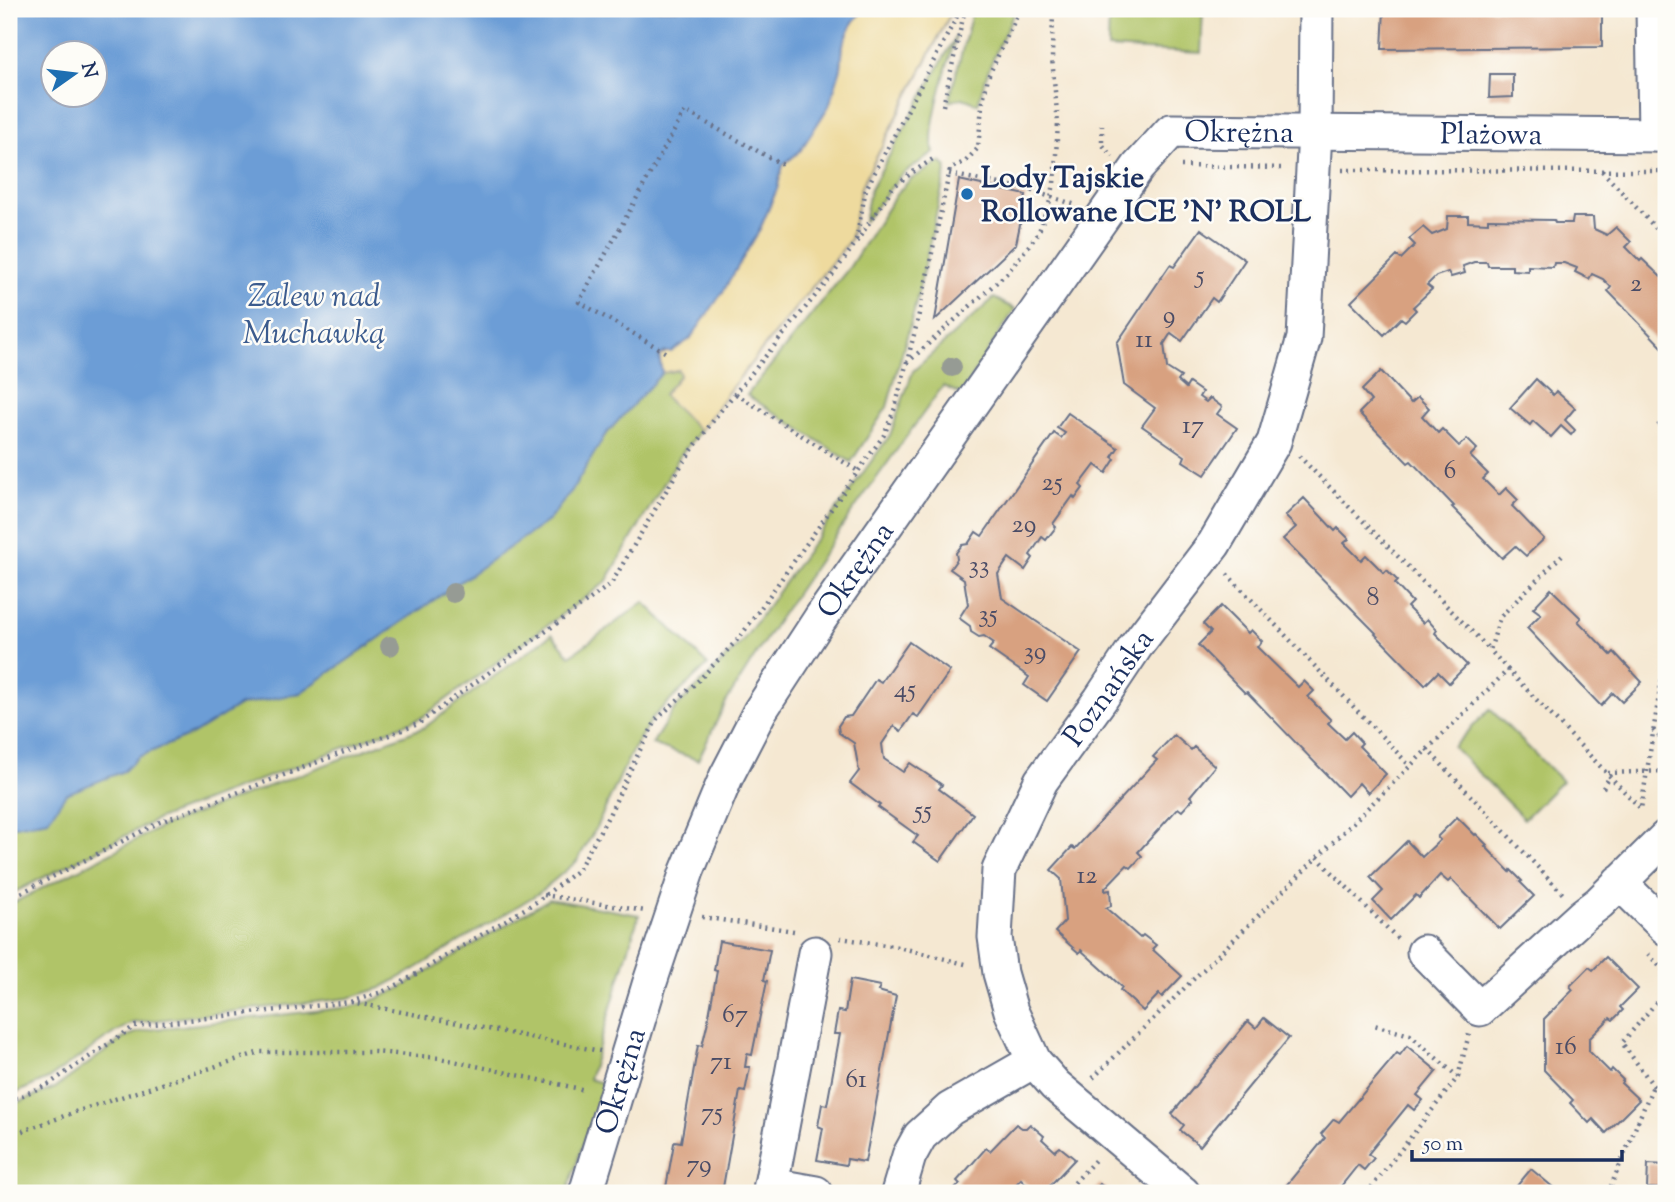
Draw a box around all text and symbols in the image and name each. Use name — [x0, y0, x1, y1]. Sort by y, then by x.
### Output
north arrow — [38, 38, 108, 108]
text: N — [73, 60, 103, 81]
street label: Okrężna — [1184, 112, 1294, 156]
street label: Plażowa — [1440, 114, 1543, 158]
place label: Lody Tajskie Rollowane ICE 'N' ROLL — [981, 158, 1311, 235]
marker: Lody Tajskie Rollowane ICE 'N' ROLL — [959, 186, 975, 202]
house number: 5 — [1194, 258, 1205, 295]
house number: 2 — [1630, 266, 1642, 303]
water label: Zalew nad Muchawką — [243, 275, 385, 358]
house number: 9 — [1163, 298, 1175, 335]
house number: 11 — [1135, 322, 1153, 359]
house number: 17 — [1182, 408, 1204, 445]
house number: 6 — [1444, 453, 1456, 490]
house number: 25 — [1041, 465, 1063, 502]
house number: 29 — [1012, 507, 1036, 544]
street label: Okrężna — [808, 514, 906, 628]
house number: 33 — [968, 548, 990, 585]
house number: 8 — [1366, 580, 1380, 617]
house number: 35 — [978, 597, 998, 634]
street label: Poznańska — [1054, 621, 1166, 756]
house number: 39 — [1024, 634, 1046, 671]
house number: 45 — [894, 672, 916, 709]
house number: 55 — [912, 793, 932, 830]
house number: 12 — [1076, 858, 1098, 895]
house number: 67 — [722, 997, 748, 1034]
street label: Okrężna — [586, 1023, 659, 1140]
house number: 16 — [1555, 1029, 1577, 1066]
house number: 71 — [710, 1044, 732, 1081]
house number: 61 — [845, 1062, 867, 1099]
house number: 75 — [701, 1095, 723, 1132]
scale bar — [1412, 1118, 1622, 1162]
text: 50 m — [1422, 1130, 1463, 1160]
house number: 79 — [686, 1147, 712, 1184]

